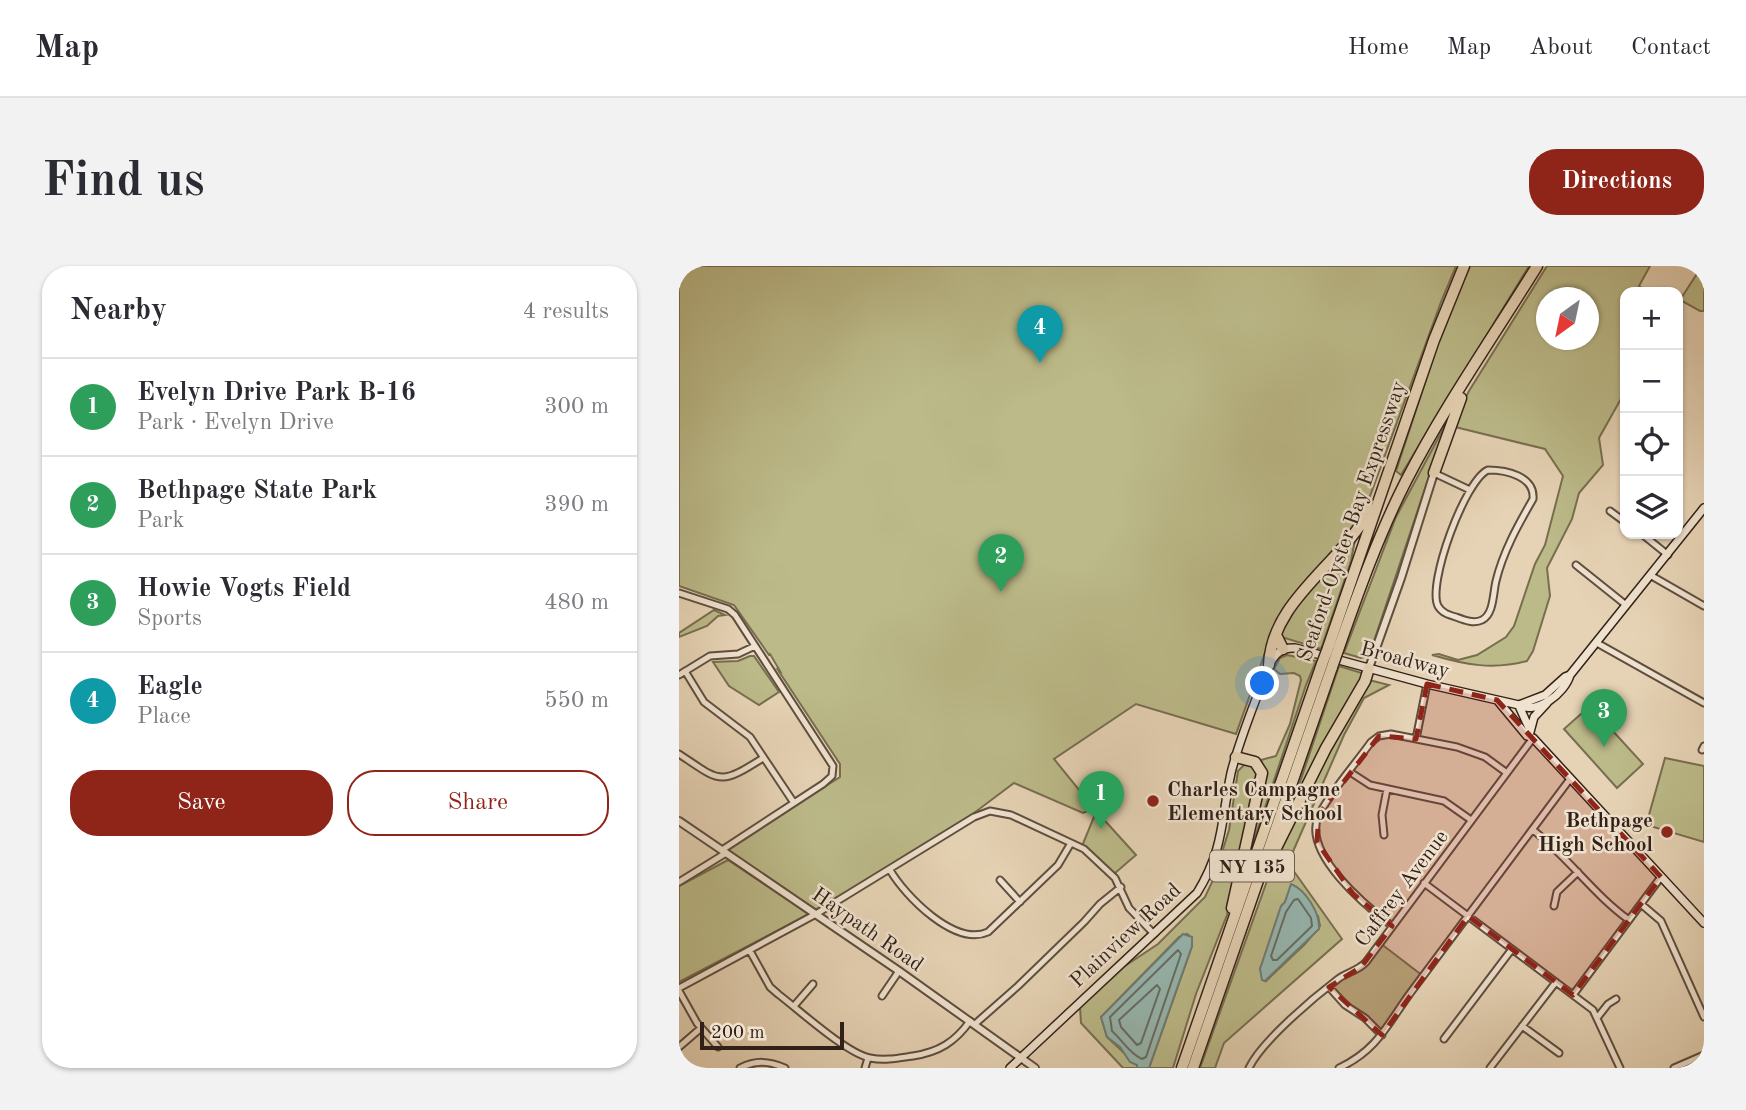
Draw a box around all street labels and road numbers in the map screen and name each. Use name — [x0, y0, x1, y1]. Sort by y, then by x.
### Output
street label: Seaford-Oyster Bay Expressway — [1294, 378, 1410, 665]
street label: Broadway — [1358, 638, 1452, 682]
street label: Caffrey Avenue — [1352, 827, 1453, 951]
road number: NY 135 — [1210, 850, 1294, 881]
street label: Plainview Road — [1067, 880, 1185, 992]
street label: Haypath Road — [808, 884, 927, 976]

